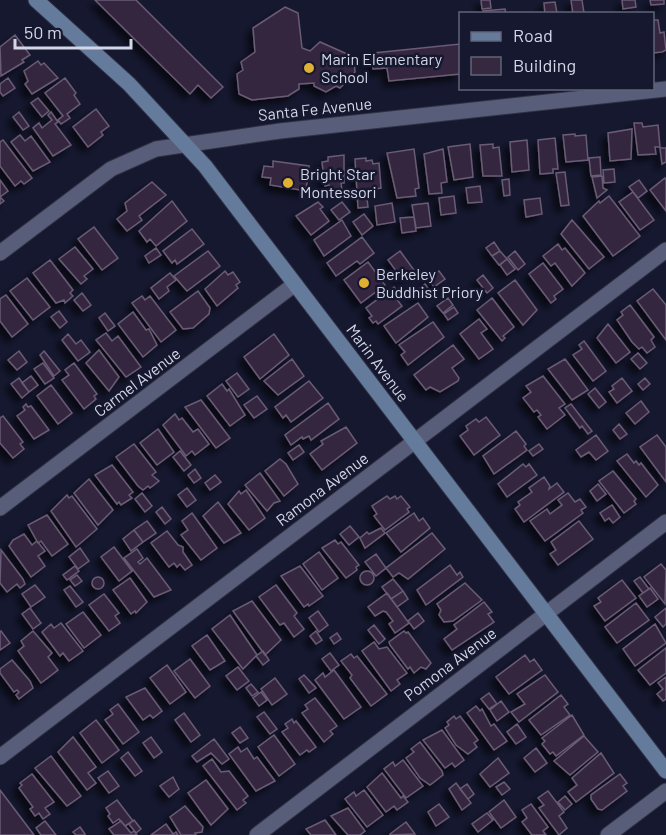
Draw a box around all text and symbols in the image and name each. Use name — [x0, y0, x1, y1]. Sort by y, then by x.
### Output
scale bar — [15, 12, 130, 50]
legend — [459, 12, 654, 90]
text: 50 m — [24, 21, 62, 43]
text: Road — [513, 24, 553, 46]
place label: Marin Elementary School — [321, 49, 443, 86]
text: Building — [513, 54, 576, 76]
marker: Marin Elementary School — [302, 61, 316, 75]
street label: Santa Fe Avenue — [257, 93, 373, 124]
place label: Bright Star Montessori — [300, 164, 377, 201]
marker: Bright Star Montessori — [281, 176, 295, 190]
place label: Berkeley Buddhist Priory — [376, 264, 484, 301]
marker: Berkeley Buddhist Priory — [357, 276, 371, 290]
street label: Marin Avenue — [343, 320, 414, 405]
street label: Carmel Avenue — [90, 343, 184, 420]
street label: Ramona Avenue — [272, 448, 372, 529]
street label: Pomona Avenue — [400, 623, 500, 704]

